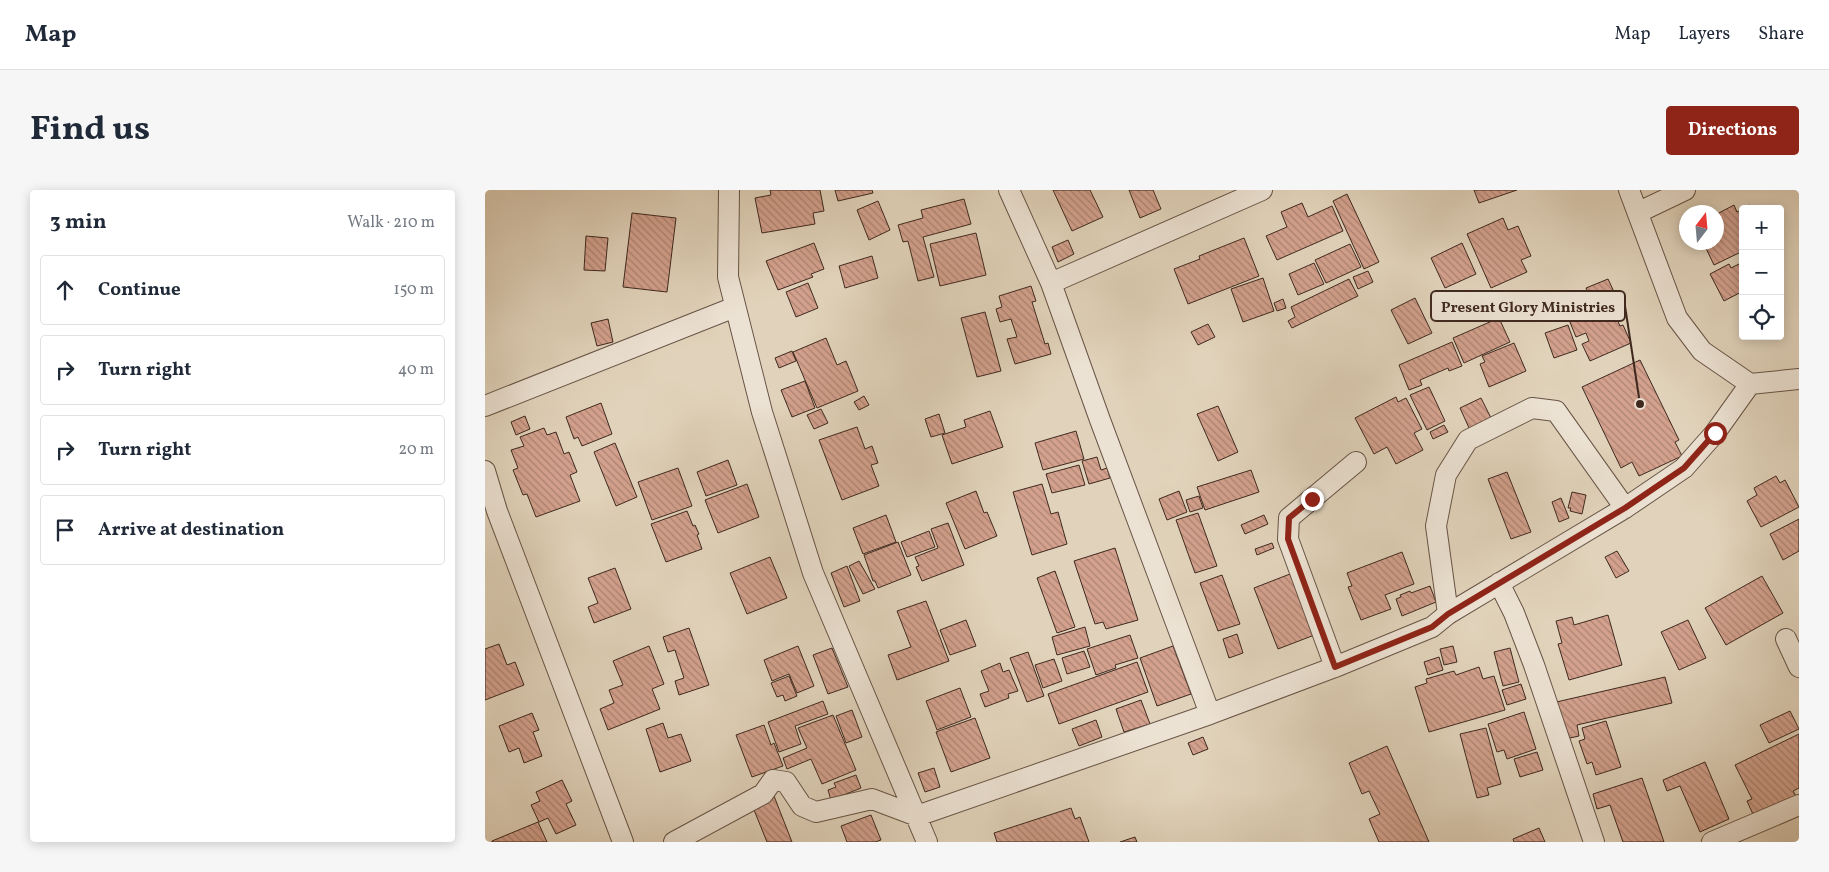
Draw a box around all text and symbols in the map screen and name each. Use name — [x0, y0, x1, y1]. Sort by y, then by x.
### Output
text: Map — [25, 18, 76, 52]
text: Map — [1614, 22, 1650, 47]
text: Layers — [1678, 22, 1730, 47]
text: Share — [1758, 22, 1804, 47]
text: Find us — [30, 106, 150, 154]
button: Directions — [1666, 106, 1799, 155]
north arrow — [1679, 205, 1724, 250]
map controls — [1739, 205, 1784, 340]
button: + — [1739, 205, 1784, 250]
text: 3 min — [50, 208, 106, 237]
text: Walk · 210 m — [347, 212, 435, 234]
button: − — [1739, 250, 1784, 295]
icon: ahead — [51, 276, 79, 304]
text: Continue — [98, 277, 181, 303]
text: 150 m — [393, 279, 434, 301]
callout: Present Glory Ministries — [1431, 291, 1625, 321]
button: locate — [1739, 295, 1784, 340]
text: Present Glory Ministries — [1441, 298, 1615, 319]
icon: right — [51, 356, 79, 384]
text: Turn right — [98, 357, 191, 383]
text: 40 m — [398, 359, 434, 381]
route start — [1704, 422, 1727, 445]
icon: right — [51, 436, 79, 464]
text: Turn right — [98, 437, 191, 463]
text: 20 m — [399, 439, 434, 461]
route end — [1301, 488, 1324, 511]
icon: arrive — [51, 516, 79, 544]
text: Arrive at destination — [98, 517, 284, 543]

